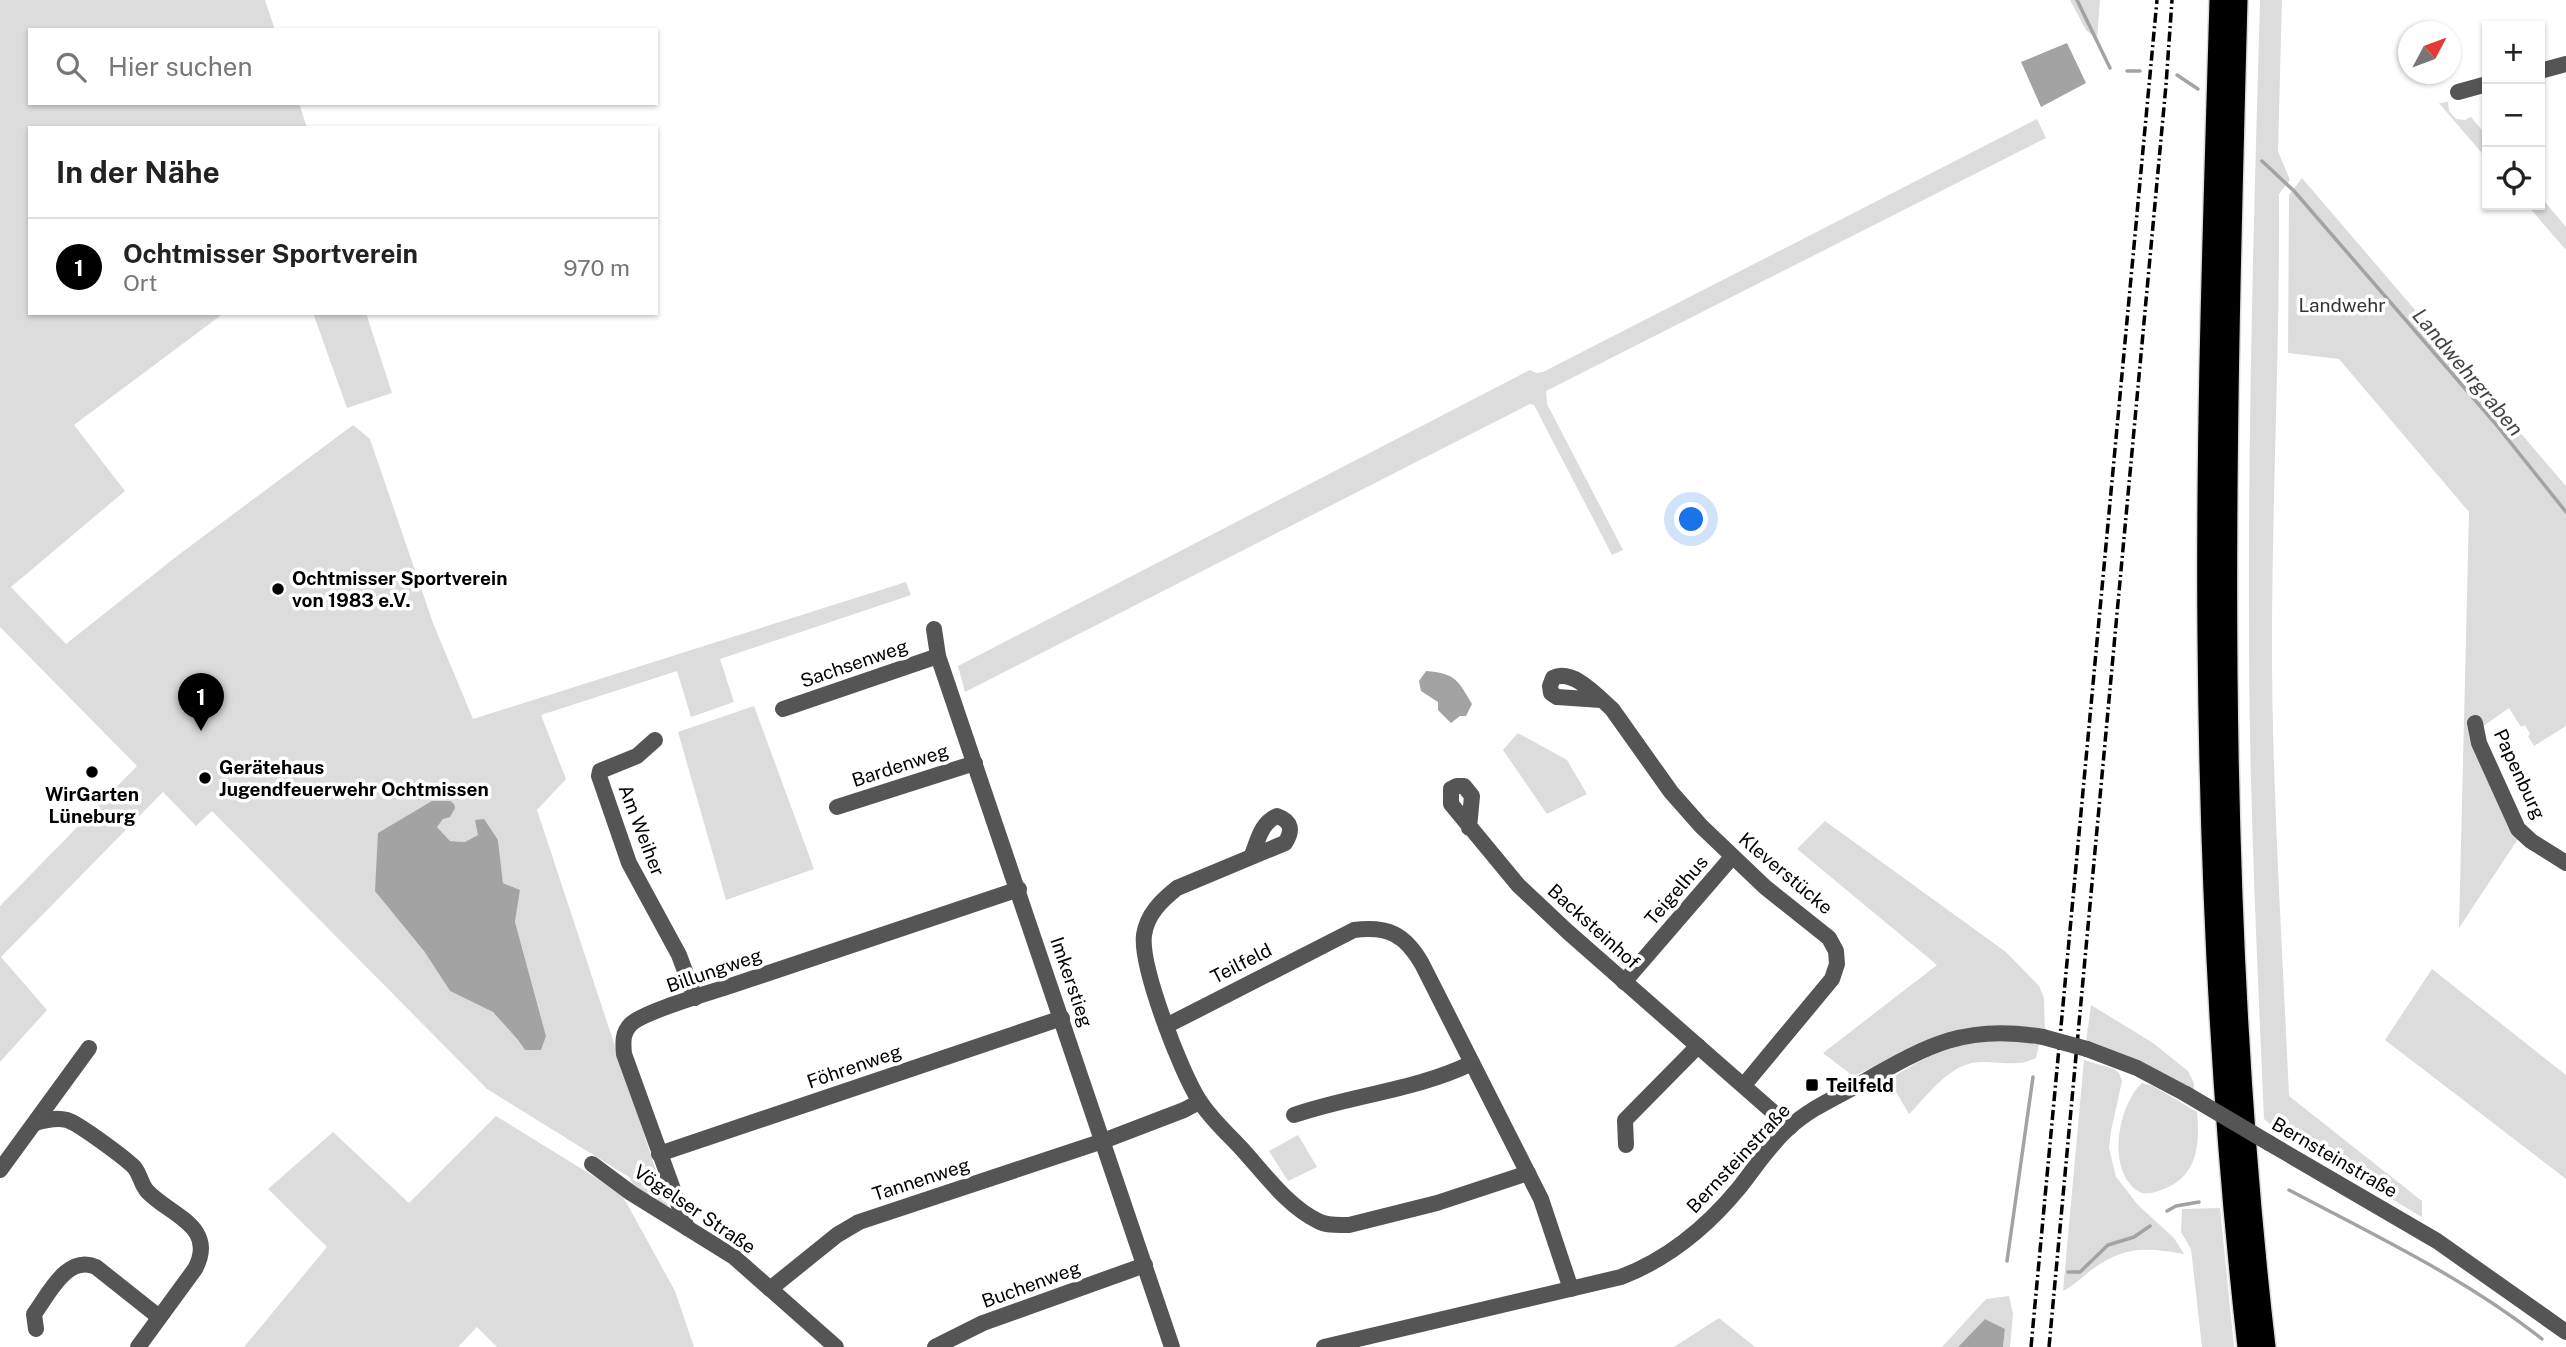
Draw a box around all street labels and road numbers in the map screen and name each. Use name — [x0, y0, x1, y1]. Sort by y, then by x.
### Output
street label: Sachsenweg — [797, 634, 911, 692]
street label: Papenburg — [2490, 725, 2551, 823]
street label: Bardenweg — [849, 739, 951, 791]
street label: Am Weiher — [615, 781, 669, 879]
street label: Kleverstücke — [1735, 828, 1837, 918]
street label: Teigelhus — [1640, 851, 1712, 929]
street label: Backsteinhof — [1544, 879, 1644, 973]
street label: Imkerstieg — [1046, 934, 1098, 1030]
street label: Teilfeld — [1207, 938, 1275, 988]
street label: Billungweg — [663, 943, 765, 997]
street label: Föhrenweg — [804, 1040, 904, 1092]
street label: Bernsteinstraße — [1682, 1099, 1794, 1217]
street label: Bernsteinstraße — [2268, 1112, 2402, 1202]
street label: Tannenweg — [869, 1153, 973, 1205]
street label: Vögelser Straße — [630, 1160, 760, 1258]
street label: Buchenweg — [979, 1256, 1084, 1312]

